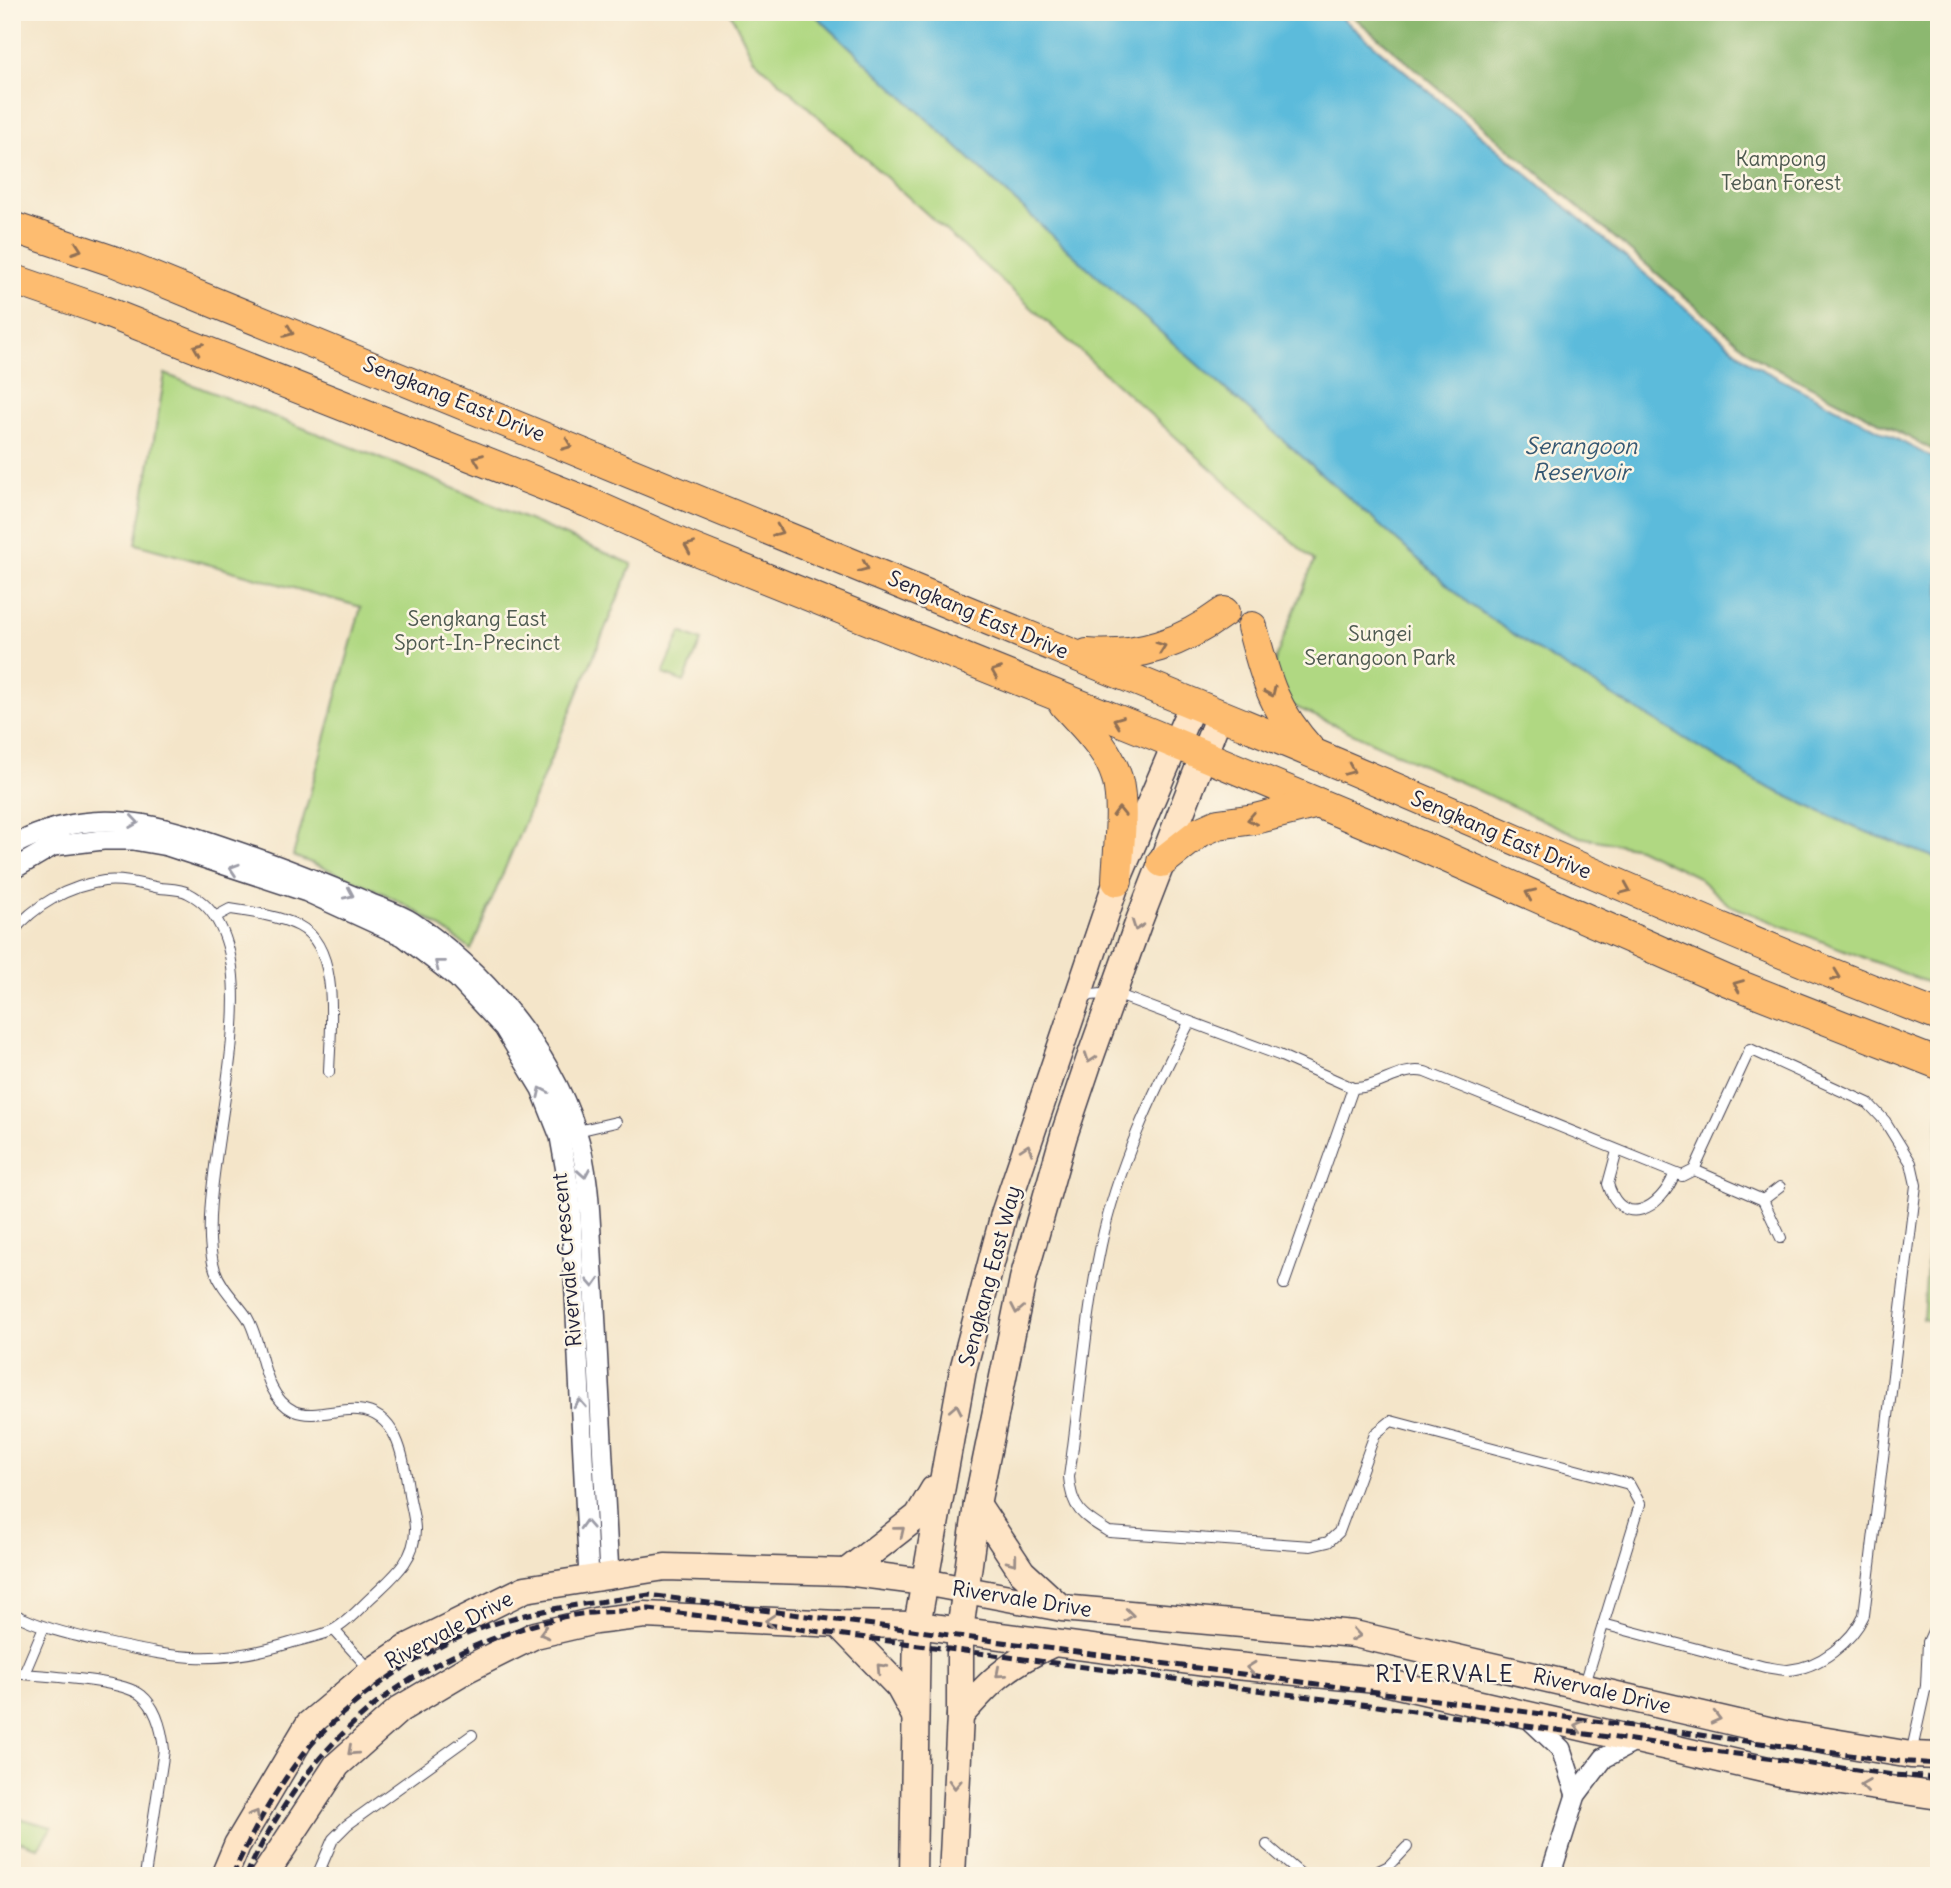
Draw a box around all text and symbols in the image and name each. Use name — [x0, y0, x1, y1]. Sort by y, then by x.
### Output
park label: Kampong Teban Forest — [1721, 145, 1841, 196]
one-way arrow — [71, 240, 83, 255]
one-way arrow — [281, 324, 294, 338]
one-way arrow — [193, 343, 205, 357]
street label: Sengkang East Drive — [359, 350, 549, 447]
water label: Serangoon Reservoir — [1525, 431, 1638, 486]
one-way arrow — [561, 437, 573, 451]
one-way arrow — [473, 453, 485, 467]
one-way arrow — [771, 523, 783, 537]
one-way arrow — [684, 541, 696, 555]
one-way arrow — [857, 558, 869, 572]
street label: Sengkang East Drive — [884, 564, 1073, 665]
park label: Sengkang East Sport-In-Precinct — [394, 605, 560, 656]
park label: Sungei Serangoon Park — [1304, 620, 1456, 671]
one-way arrow — [1154, 641, 1166, 655]
one-way arrow — [990, 667, 1002, 681]
one-way arrow — [1263, 685, 1277, 697]
one-way arrow — [1112, 715, 1124, 729]
one-way arrow — [1343, 761, 1355, 775]
street label: Sengkang East Drive — [1407, 784, 1596, 885]
one-way arrow — [1111, 807, 1126, 818]
one-way arrow — [1246, 811, 1258, 826]
one-way arrow — [128, 814, 140, 829]
one-way arrow — [229, 862, 241, 877]
one-way arrow — [1619, 881, 1631, 895]
one-way arrow — [342, 886, 355, 900]
one-way arrow — [1525, 888, 1537, 902]
one-way arrow — [1131, 919, 1145, 931]
one-way arrow — [434, 960, 447, 973]
one-way arrow — [1830, 968, 1842, 982]
one-way arrow — [1733, 979, 1746, 993]
one-way arrow — [1084, 1051, 1098, 1063]
one-way arrow — [536, 1087, 550, 1099]
one-way arrow — [1019, 1144, 1033, 1156]
one-way arrow — [576, 1167, 591, 1179]
street label: Rivervale Crescent — [545, 1172, 588, 1348]
street label: Sengkang East Way — [952, 1182, 1027, 1369]
one-way arrow — [585, 1278, 600, 1289]
one-way arrow — [1011, 1303, 1026, 1315]
one-way arrow — [572, 1398, 587, 1409]
one-way arrow — [947, 1403, 962, 1415]
one-way arrow — [578, 1519, 593, 1530]
one-way arrow — [892, 1526, 905, 1539]
one-way arrow — [1005, 1553, 1018, 1566]
street label: Rivervale Drive — [950, 1574, 1094, 1623]
street label: Rivervale Drive — [380, 1585, 517, 1675]
one-way arrow — [1124, 1607, 1135, 1622]
one-way arrow — [764, 1614, 775, 1629]
one-way arrow — [539, 1625, 551, 1639]
one-way arrow — [1350, 1627, 1362, 1642]
district label: RIVERVALE — [1375, 1659, 1515, 1688]
one-way arrow — [1246, 1660, 1257, 1675]
street label: Rivervale Drive — [1530, 1662, 1674, 1720]
one-way arrow — [877, 1663, 890, 1676]
one-way arrow — [996, 1665, 1009, 1677]
one-way arrow — [1710, 1709, 1722, 1724]
one-way arrow — [1573, 1720, 1585, 1734]
one-way arrow — [347, 1743, 360, 1756]
one-way arrow — [948, 1779, 963, 1790]
one-way arrow — [1859, 1779, 1871, 1794]
one-way arrow — [246, 1810, 259, 1823]

